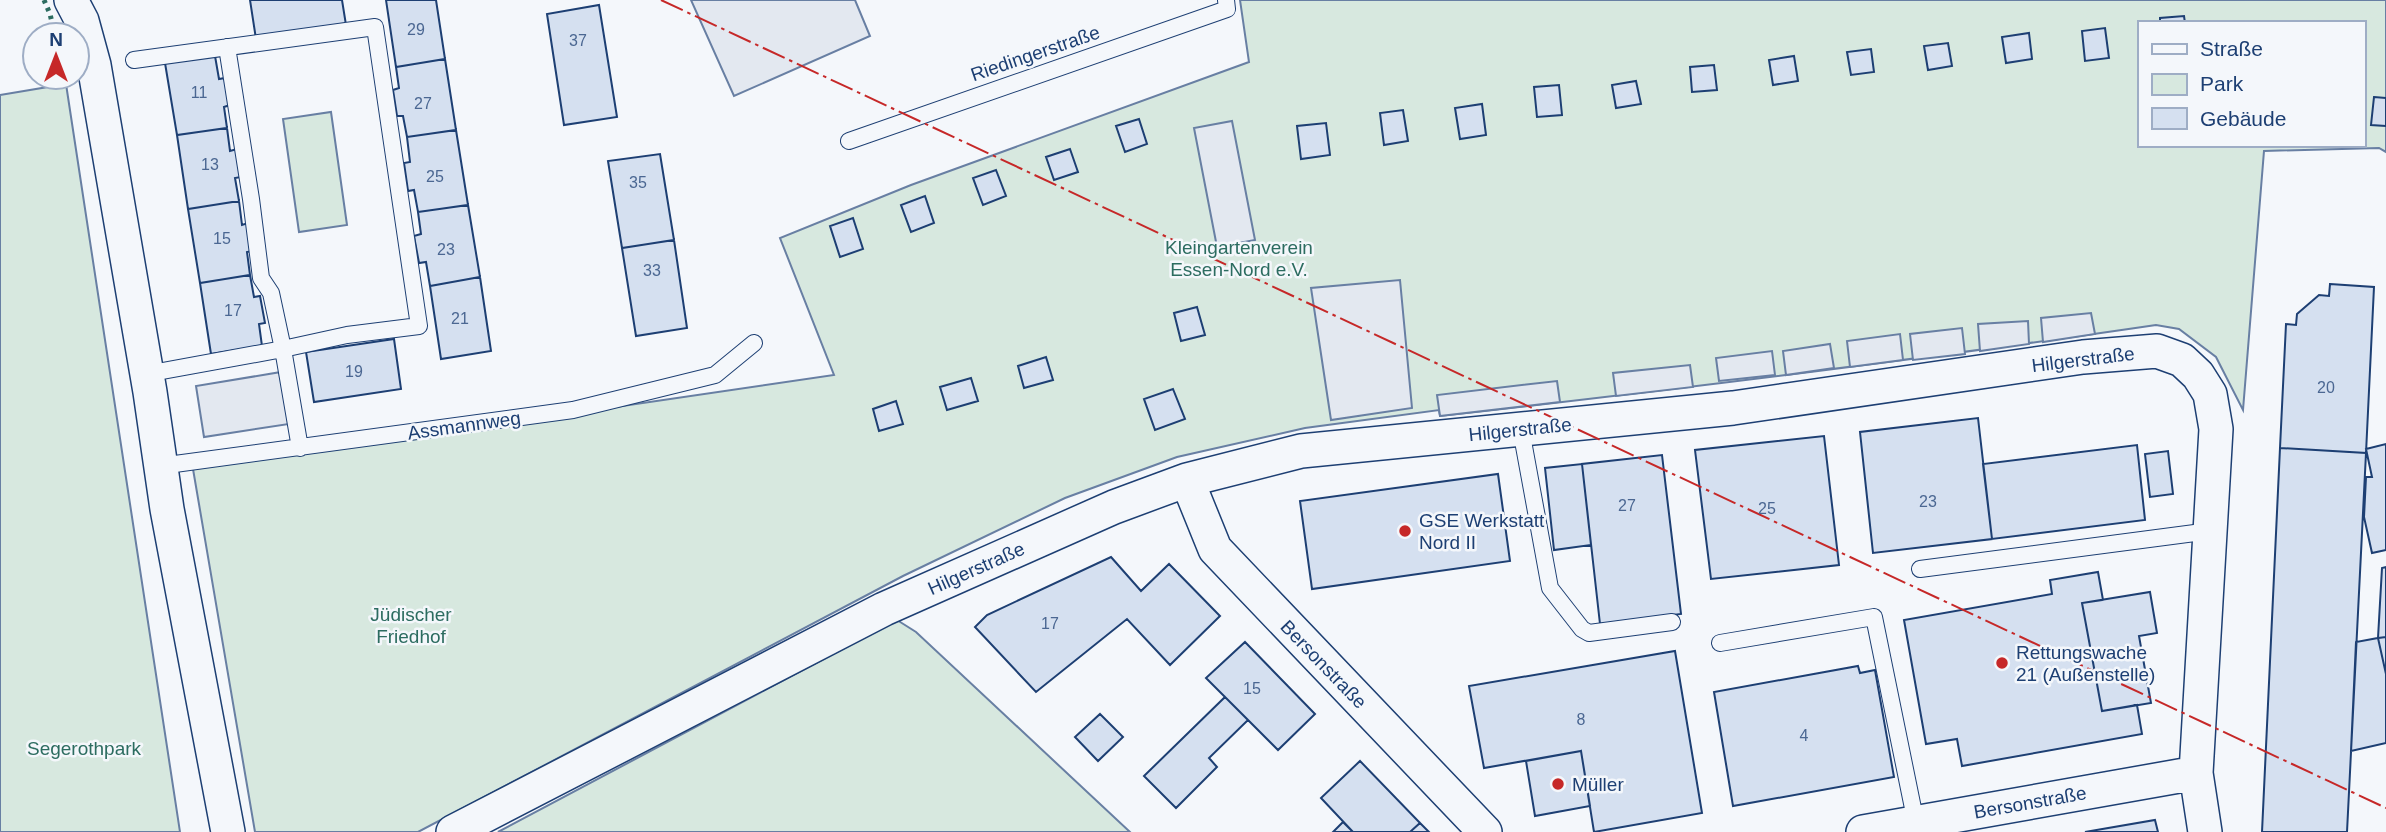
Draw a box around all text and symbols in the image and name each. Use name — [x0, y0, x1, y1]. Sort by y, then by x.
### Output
north arrow — [21, 21, 91, 91]
house number: 29 — [407, 21, 425, 38]
legend — [2138, 21, 2365, 147]
street label: Riedingerstraße — [968, 22, 1102, 85]
text: N — [49, 29, 63, 50]
house number: 37 — [569, 32, 587, 49]
text: Straße — [2200, 37, 2263, 60]
text: Park — [2200, 72, 2244, 95]
house number: 11 — [191, 84, 207, 101]
house number: 27 — [414, 95, 432, 112]
text: Gebäude — [2200, 107, 2286, 130]
house number: 13 — [201, 156, 219, 173]
house number: 25 — [426, 168, 444, 185]
house number: 35 — [629, 174, 647, 191]
house number: 15 — [213, 230, 231, 247]
park label: Kleingartenverein Essen-Nord e.V. — [1165, 237, 1313, 280]
house number: 23 — [437, 241, 455, 258]
house number: 33 — [643, 262, 661, 279]
house number: 17 — [224, 302, 242, 319]
house number: 21 — [451, 310, 469, 327]
street label: Hilgerstraße — [2030, 343, 2136, 376]
house number: 19 — [345, 363, 363, 380]
house number: 20 — [2317, 379, 2335, 396]
street label: Assmannweg — [406, 407, 522, 444]
street label: Hilgerstraße — [1467, 414, 1573, 445]
house number: 23 — [1919, 493, 1937, 510]
house number: 27 — [1618, 497, 1636, 514]
house number: 25 — [1758, 500, 1776, 517]
place label: GSE Werkstatt Nord II — [1419, 510, 1545, 553]
marker: GSE Werkstatt Nord II — [1397, 523, 1413, 539]
street label: Hilgerstraße — [925, 538, 1028, 599]
park label: Jüdischer Friedhof — [370, 604, 452, 647]
house number: 17 — [1041, 615, 1059, 632]
street label: Bersonstraße — [1276, 616, 1371, 713]
place label: Rettungswache 21 (Außenstelle) — [2016, 642, 2155, 685]
marker: Rettungswache 21 (Außenstelle) — [1994, 655, 2010, 671]
house number: 15 — [1243, 680, 1261, 697]
house number: 8 — [1577, 711, 1586, 728]
house number: 4 — [1800, 727, 1809, 744]
park label: Segerothpark — [27, 738, 142, 759]
place label: Müller — [1572, 774, 1624, 795]
marker: Müller — [1550, 776, 1566, 792]
street label: Bersonstraße — [1972, 782, 2088, 823]

